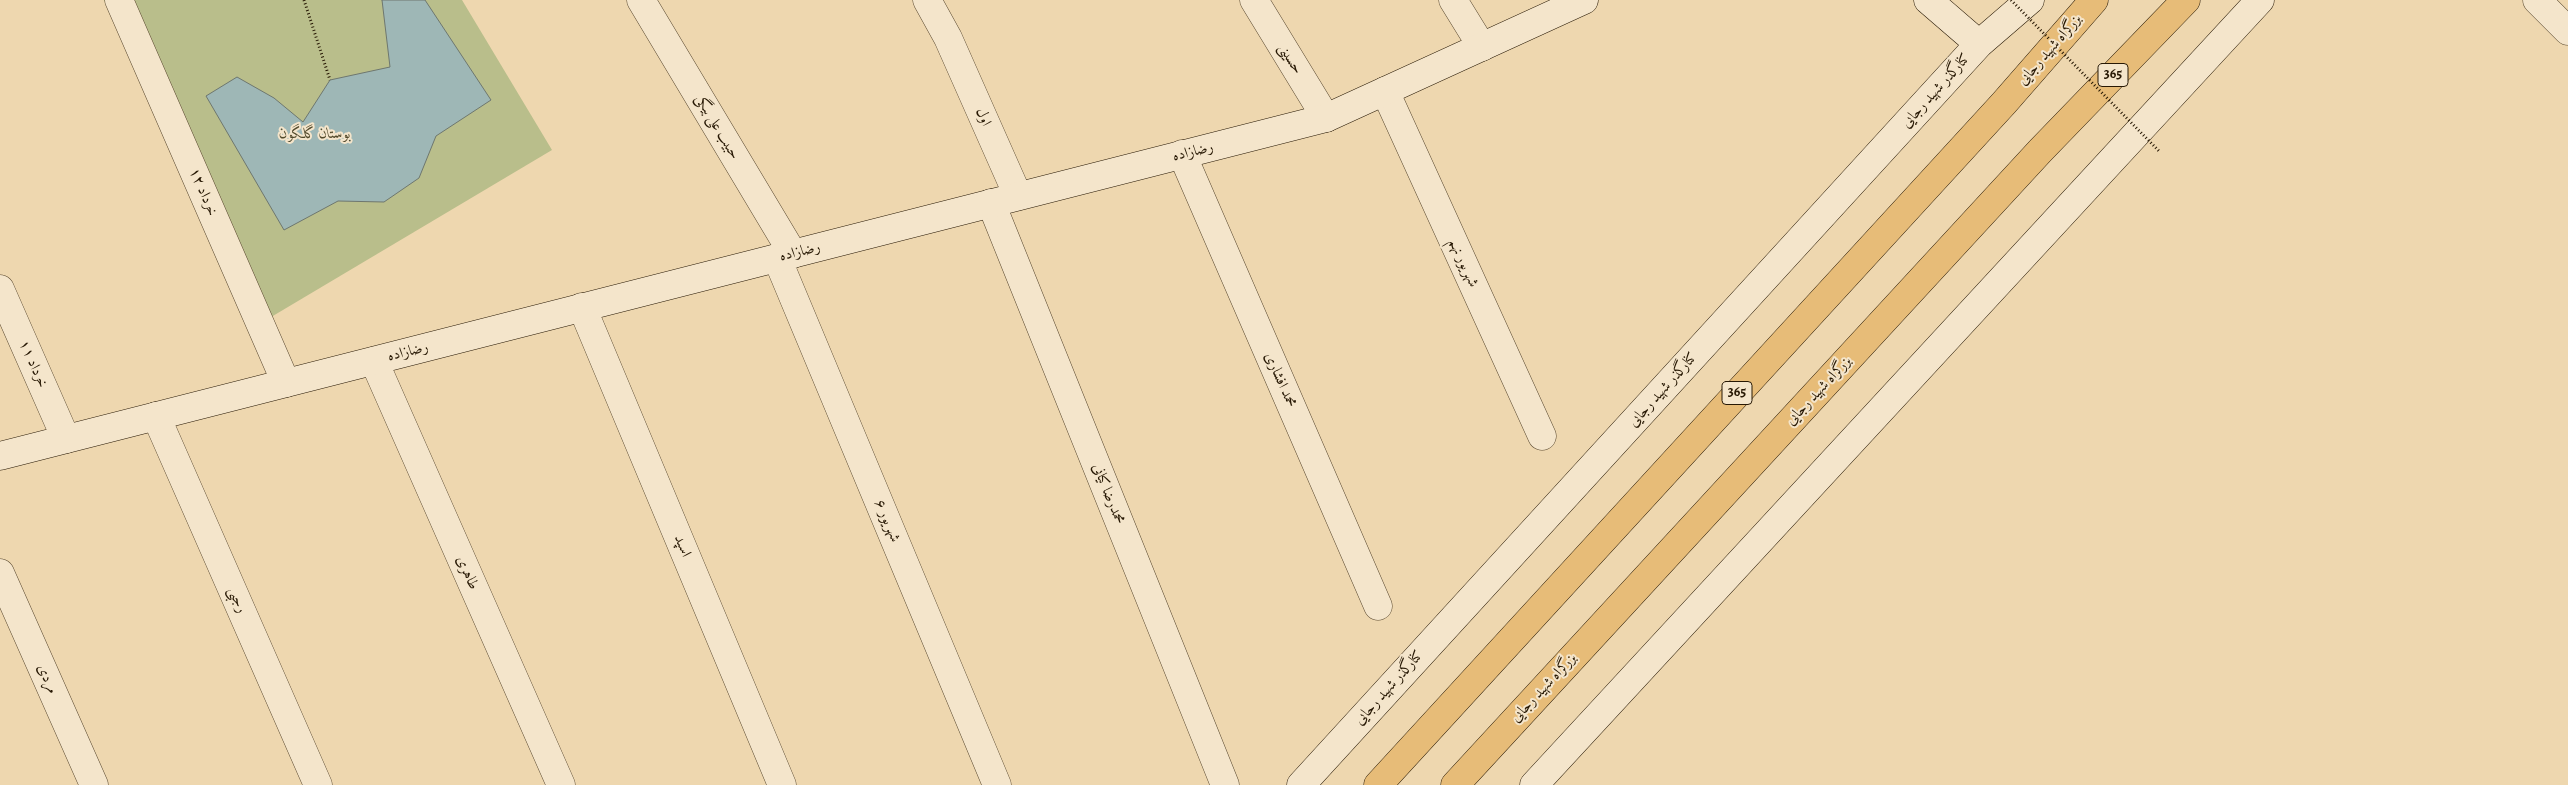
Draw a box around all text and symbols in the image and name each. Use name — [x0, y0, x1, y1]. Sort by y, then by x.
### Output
street label: بزرگراه شهید رجایی — [2014, 11, 2086, 89]
street label: حسینی — [1274, 40, 1306, 78]
street label: کنارگذر شهید رجایی — [1898, 50, 1974, 132]
road number: 365 — [2098, 64, 2128, 86]
street label: حبیب علی بیگی — [691, 91, 743, 163]
street label: اول — [971, 105, 995, 129]
park label: بوستان گلگون — [279, 125, 351, 143]
street label: رضازاده — [1171, 138, 1215, 166]
street label: خرداد ۱۲ — [185, 165, 221, 219]
street label: شهریور نهم — [1444, 236, 1482, 290]
street label: رضازاده — [778, 238, 822, 266]
street label: خرداد ۱۱ — [15, 337, 51, 391]
street label: رضازاده — [386, 338, 430, 366]
street label: کنارگذر شهید رجایی — [1625, 349, 1701, 431]
street label: محمد افشاری — [1260, 350, 1300, 410]
street label: بزرگراه شهید رجایی — [1782, 353, 1856, 429]
road number: 365 — [1722, 382, 1752, 404]
street label: محمدرضا کیانی — [1088, 461, 1128, 527]
street label: شهریور ۶ — [870, 497, 904, 545]
street label: اسپد — [669, 532, 695, 560]
street label: طاهری — [452, 553, 482, 593]
street label: رجبی — [223, 584, 251, 616]
street label: کنارگذر شهید رجایی — [1351, 647, 1427, 729]
street label: بزرگراه شهید رجایی — [1507, 650, 1581, 726]
street label: مردی — [33, 661, 61, 697]

